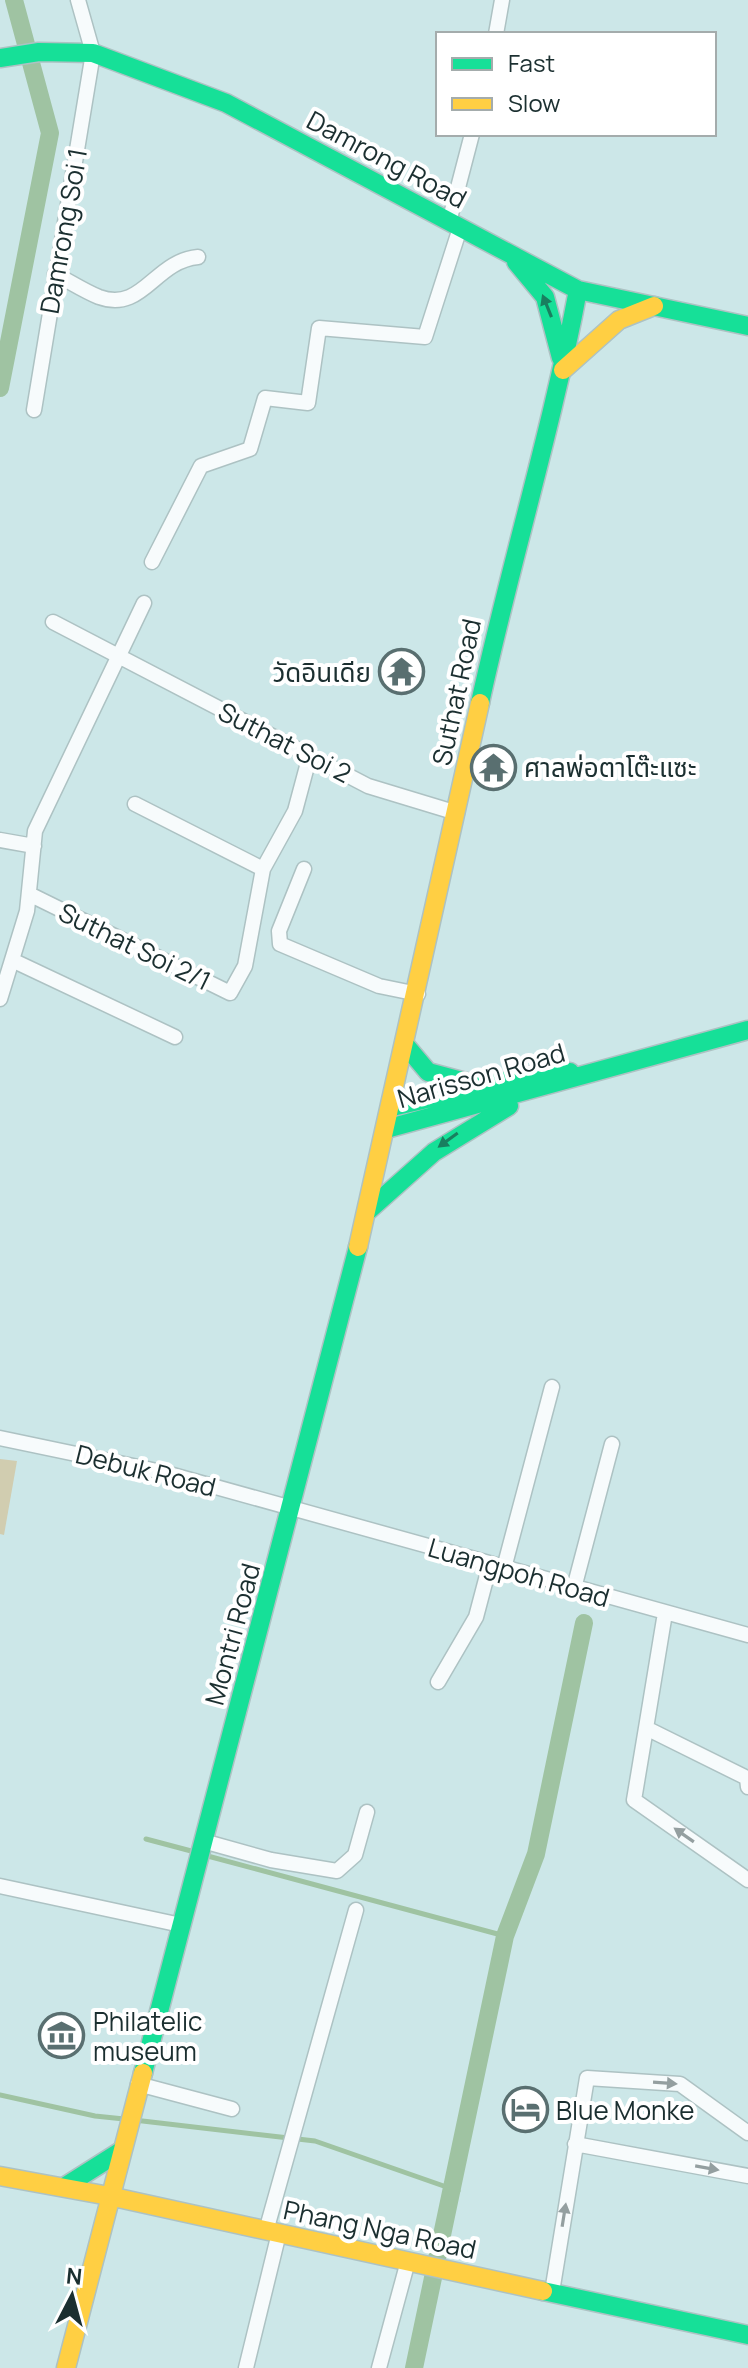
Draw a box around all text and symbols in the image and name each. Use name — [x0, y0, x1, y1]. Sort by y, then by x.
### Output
legend — [436, 32, 716, 136]
text: Fast — [508, 46, 555, 79]
text: Slow — [508, 86, 561, 119]
street label: Damrong Road — [301, 102, 473, 216]
street label: Damrong Soi 1 — [31, 145, 95, 317]
one-way arrow — [541, 294, 554, 318]
street label: Suthat Road — [423, 615, 489, 769]
temple icon: วัดอินเดีย — [378, 648, 426, 696]
place label: วัดอินเดีย — [272, 654, 371, 690]
street label: Suthat Soi 2 — [212, 693, 358, 791]
temple icon: ศาลพ่อตาโต๊ะแซะ — [469, 743, 517, 791]
place label: ศาลพ่อตาโต๊ะแซะ — [524, 749, 697, 785]
street label: Suthat Soi 2/1 — [53, 894, 217, 998]
street label: Narisson Road — [393, 1034, 569, 1116]
one-way arrow — [437, 1132, 458, 1147]
street label: Debuk Road — [72, 1435, 220, 1505]
street label: Luangpoh Road — [424, 1529, 614, 1615]
street label: Montri Road — [196, 1559, 268, 1709]
one-way arrow — [674, 1828, 695, 1843]
place label: Philatelic museum — [93, 2003, 202, 2069]
museum icon: Philatelic museum — [38, 2012, 86, 2060]
one-way arrow — [653, 2077, 678, 2090]
hotel icon: Blue Monke — [501, 2086, 549, 2134]
place label: Blue Monke — [556, 2092, 694, 2128]
one-way arrow — [694, 2163, 719, 2175]
street label: Phang Nga Road — [280, 2191, 480, 2267]
one-way arrow — [558, 2202, 571, 2227]
north arrow — [32, 2256, 112, 2336]
text: N — [65, 2260, 84, 2292]

